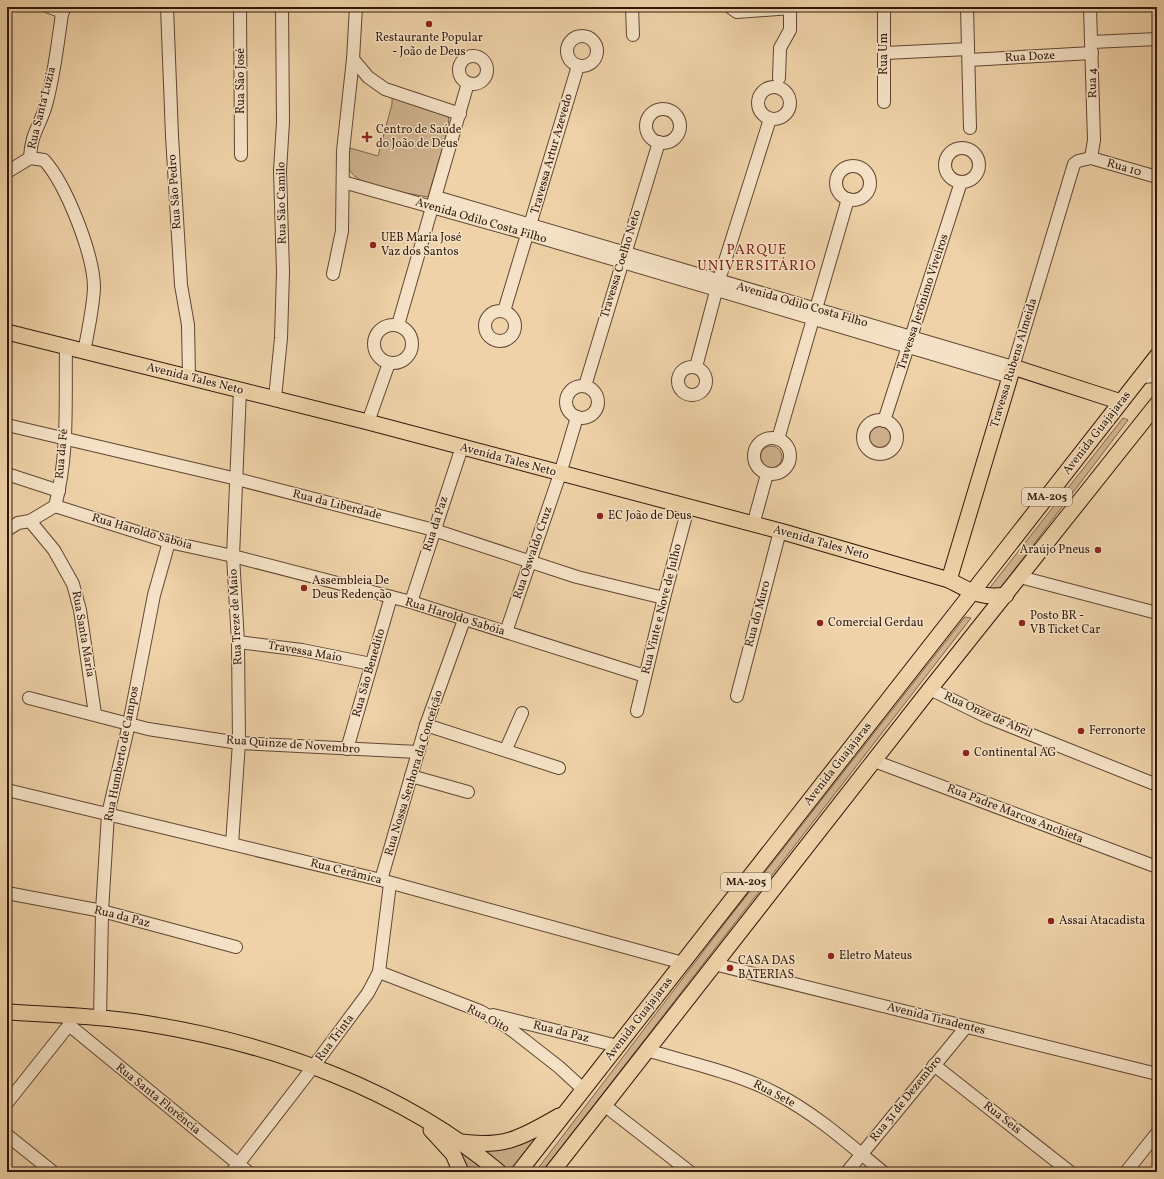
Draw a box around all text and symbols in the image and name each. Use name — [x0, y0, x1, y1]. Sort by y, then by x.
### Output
marker: Restaurante Popular - João de Deus — [424, 19, 434, 29]
place label: Restaurante Popular - João de Deus — [375, 30, 483, 60]
street label: Rua Um — [876, 33, 892, 75]
street label: Rua São José — [233, 48, 249, 114]
street label: Rua Doze — [1005, 48, 1056, 66]
street label: Rua Santa Luzia — [24, 65, 60, 151]
street label: Rua 4 — [1085, 68, 1101, 98]
street label: Travessa Artur Azevedo — [527, 92, 577, 216]
place label: Centro de Saúde do João de Deus — [376, 122, 462, 152]
marker: Centro de Saúde do João de Deus — [361, 131, 373, 143]
street label: Rua São Pedro — [164, 154, 186, 230]
street label: Rua 10 — [1105, 155, 1143, 181]
street label: Rua São Camilo — [273, 161, 291, 245]
street label: Avenida Odilo Costa Filho — [413, 195, 549, 247]
street label: Travessa Coelho Neto — [597, 208, 645, 320]
place label: UEB Maria José Vaz dos Santos — [381, 230, 462, 260]
street label: Travessa Jerônimo Viveiros — [893, 232, 953, 372]
marker: UEB Maria José Vaz dos Santos — [368, 240, 378, 250]
district label: PARQUE UNIVERSITÁRIO — [697, 241, 817, 276]
street label: Avenida Odilo Costa Filho — [734, 279, 870, 331]
street label: Travessa Rubens Almeida — [987, 296, 1041, 430]
street label: Avenida Tales Neto — [145, 359, 245, 399]
street label: Avenida Guajajaras — [1059, 388, 1135, 478]
street label: Rua da Fé — [52, 428, 72, 480]
street label: Avenida Tales Neto — [458, 439, 558, 481]
street label: Rua da Liberdade — [291, 486, 384, 524]
road number: MA-205 — [1022, 488, 1072, 506]
street label: Rua da Paz — [420, 494, 452, 554]
street label: Rua Oswaldo Cruz — [510, 505, 556, 601]
place label: EC João de Deus — [608, 508, 692, 524]
street label: Rua Haroldo Sabóia — [90, 510, 194, 554]
marker: EC João de Deus — [595, 511, 605, 521]
street label: Avenida Tales Neto — [771, 522, 871, 564]
street label: Rua Vinte e Nove de Julho — [638, 542, 686, 676]
place label: Araújo Pneus — [1020, 542, 1090, 558]
marker: Araújo Pneus — [1093, 545, 1103, 555]
street label: Rua Treze de Maio — [225, 568, 247, 666]
place label: Assembleia De Deus Redenção — [312, 573, 392, 603]
street label: Rua do Muro — [741, 579, 775, 649]
marker: Assembleia De Deus Redenção — [299, 583, 309, 593]
street label: Rua Santa Maria — [68, 590, 98, 678]
street label: Rua Haroldo Sabóia — [403, 594, 507, 640]
place label: Posto BR - VB Ticket Car — [1030, 608, 1100, 638]
place label: Comercial Gerdau — [828, 615, 924, 631]
marker: Comercial Gerdau — [815, 618, 825, 628]
marker: Posto BR - VB Ticket Car — [1017, 618, 1027, 628]
street label: Rua São Benedito — [349, 627, 389, 719]
street label: Travessa Maio — [267, 638, 343, 666]
street label: Rua Humberto de Campos — [101, 685, 143, 823]
street label: Rua Nossa Senhora da Conceição — [381, 688, 447, 858]
street label: Rua Onze de Abril — [941, 688, 1035, 742]
street label: Avenida Guajajaras — [800, 719, 876, 809]
place label: Ferronorte — [1089, 723, 1146, 739]
marker: Ferronorte — [1076, 726, 1086, 736]
street label: Rua Quinze de Novembro — [225, 732, 361, 758]
place label: Continental AG — [974, 745, 1056, 761]
marker: Continental AG — [961, 748, 971, 758]
street label: Rua Padre Marcos Anchieta — [944, 781, 1086, 847]
street label: Rua Cerâmica — [308, 855, 384, 889]
road number: MA-205 — [721, 873, 771, 891]
street label: Rua da Paz — [92, 902, 152, 932]
place label: Assaí Atacadista — [1059, 913, 1145, 929]
marker: Assaí Atacadista — [1046, 916, 1056, 926]
place label: Eletro Mateus — [839, 948, 912, 964]
marker: Eletro Mateus — [826, 951, 836, 961]
place label: CASA DAS BATERIAS — [738, 953, 795, 983]
marker: CASA DAS BATERIAS — [725, 963, 735, 973]
street label: Avenida Guajajaras — [601, 974, 677, 1064]
street label: Avenida Tiradentes — [885, 999, 987, 1039]
street label: Rua Oito — [464, 1001, 512, 1037]
street label: Rua Trinta — [312, 1011, 358, 1065]
street label: Rua da Paz — [531, 1017, 591, 1047]
street label: Rua 31 de Dezembro — [866, 1053, 946, 1145]
street label: Rua Santa Florência — [112, 1060, 204, 1138]
street label: Rua Sete — [750, 1077, 798, 1112]
street label: Rua Seis — [980, 1098, 1024, 1138]

